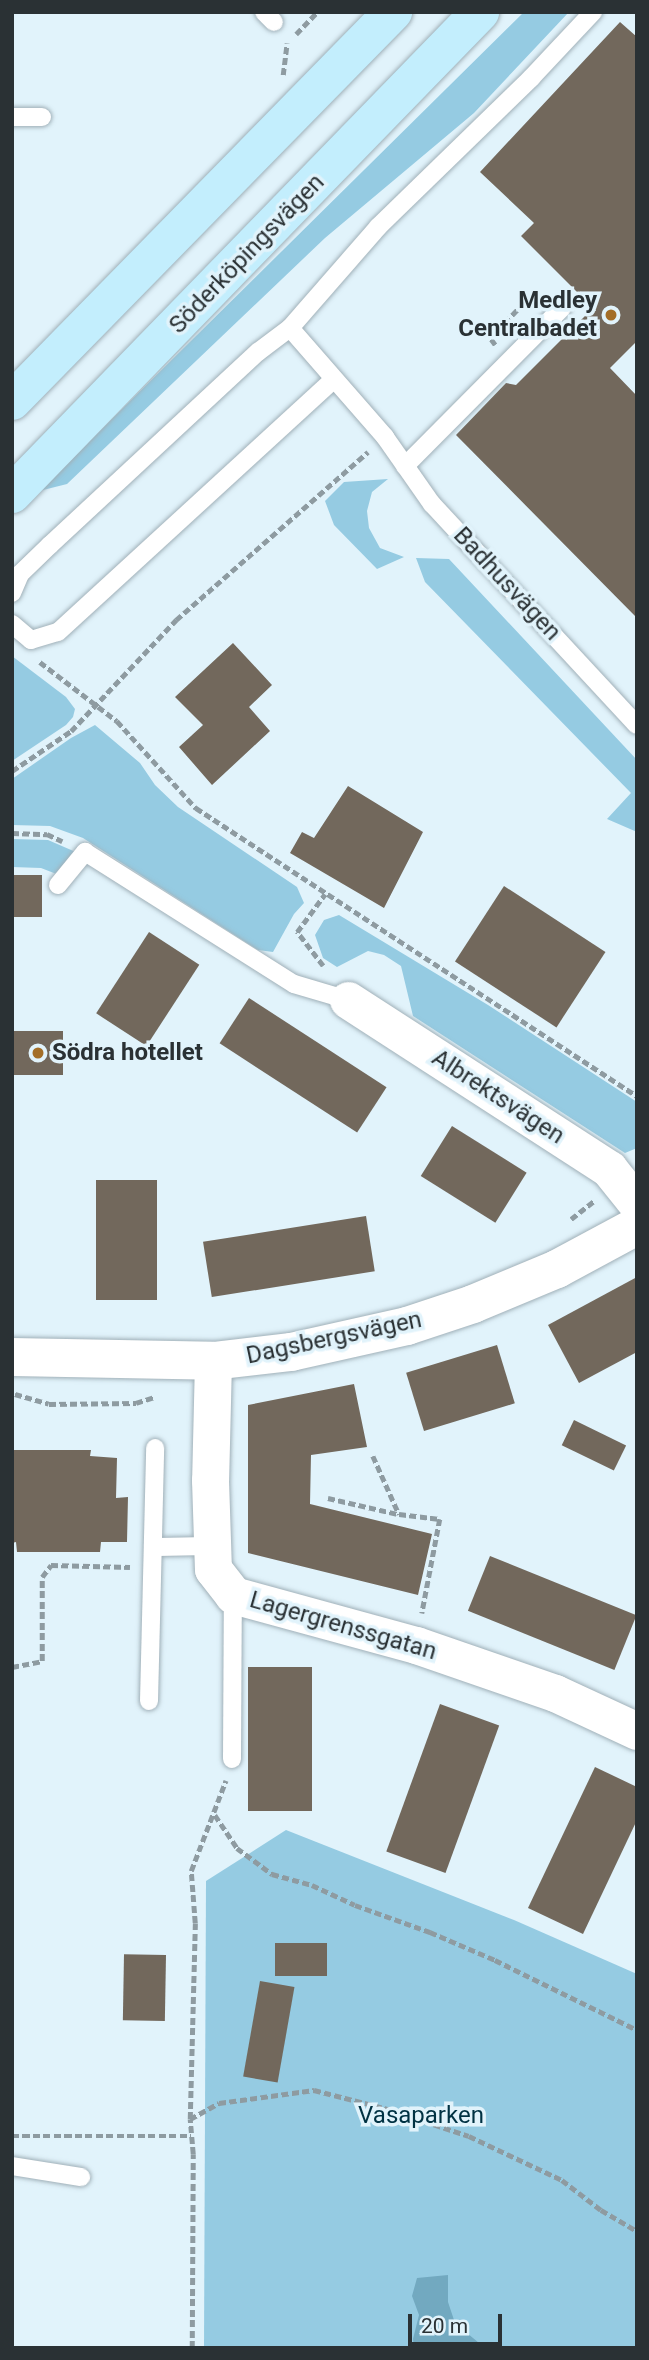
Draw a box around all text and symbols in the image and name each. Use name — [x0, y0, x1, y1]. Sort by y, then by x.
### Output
street label: Söderköpingsvägen — [164, 168, 330, 340]
place label: Medley Centralbadet — [458, 287, 597, 343]
marker: Medley Centralbadet — [603, 307, 619, 323]
street label: Badhusvägen — [447, 521, 567, 647]
place label: Södra hotellet — [52, 1039, 203, 1067]
street label: Albrektsvägen — [426, 1044, 570, 1150]
marker: Södra hotellet — [30, 1045, 46, 1061]
street label: Dagsbergsvägen — [244, 1305, 424, 1371]
street label: Lagergrenssgatan — [246, 1586, 440, 1666]
park label: Vasaparken — [358, 2102, 484, 2130]
scale bar — [411, 2300, 505, 2344]
text: 20 m — [421, 2314, 468, 2338]

